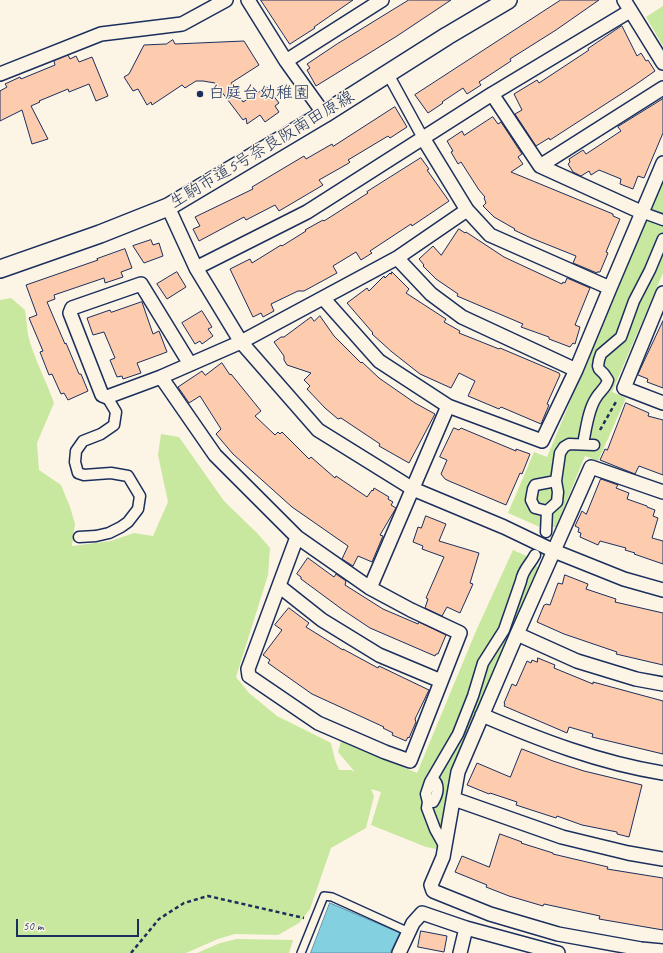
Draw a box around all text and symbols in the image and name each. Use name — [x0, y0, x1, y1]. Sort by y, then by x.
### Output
place label: 白庭台幼稚園 — [208, 84, 310, 104]
street label: 生駒市道5号奈良阪南田原線 — [166, 87, 358, 213]
marker: 白庭台幼稚園 — [195, 89, 205, 99]
scale bar — [18, 911, 141, 937]
text: 50 m — [23, 918, 43, 934]

